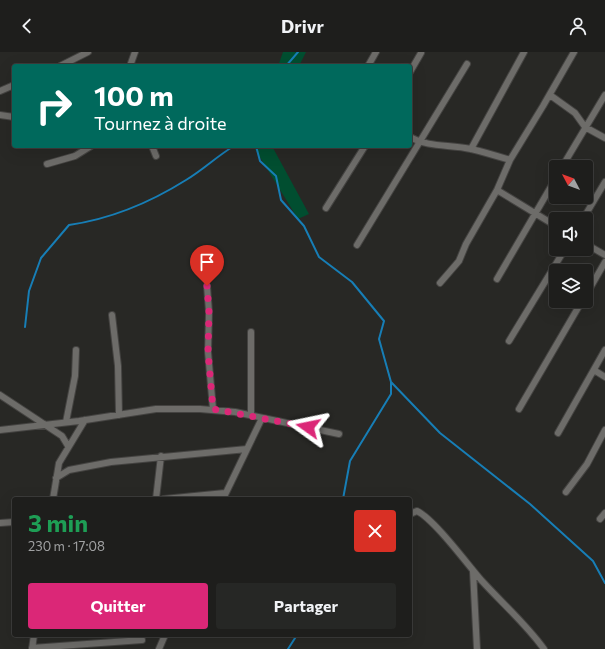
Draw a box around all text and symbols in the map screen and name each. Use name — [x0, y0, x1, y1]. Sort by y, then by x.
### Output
icon: back — [16, 15, 38, 37]
text: Drivr — [281, 15, 324, 37]
icon: person — [567, 15, 589, 37]
text: 100 m — [94, 78, 174, 112]
icon: right — [28, 80, 80, 132]
text: Tournez à droite — [94, 112, 227, 134]
north arrow — [549, 160, 593, 204]
map controls — [549, 160, 593, 308]
button: sound — [549, 212, 593, 256]
pin — [190, 245, 224, 286]
icon: arrive — [196, 251, 218, 273]
button: layers — [549, 264, 593, 308]
position arrow — [287, 406, 329, 448]
text: 3 min — [28, 508, 88, 537]
button: close — [354, 510, 396, 552]
text: 230 m · 17:08 — [28, 538, 105, 554]
button: Quitter — [28, 583, 208, 629]
button: Partager — [216, 583, 396, 629]

